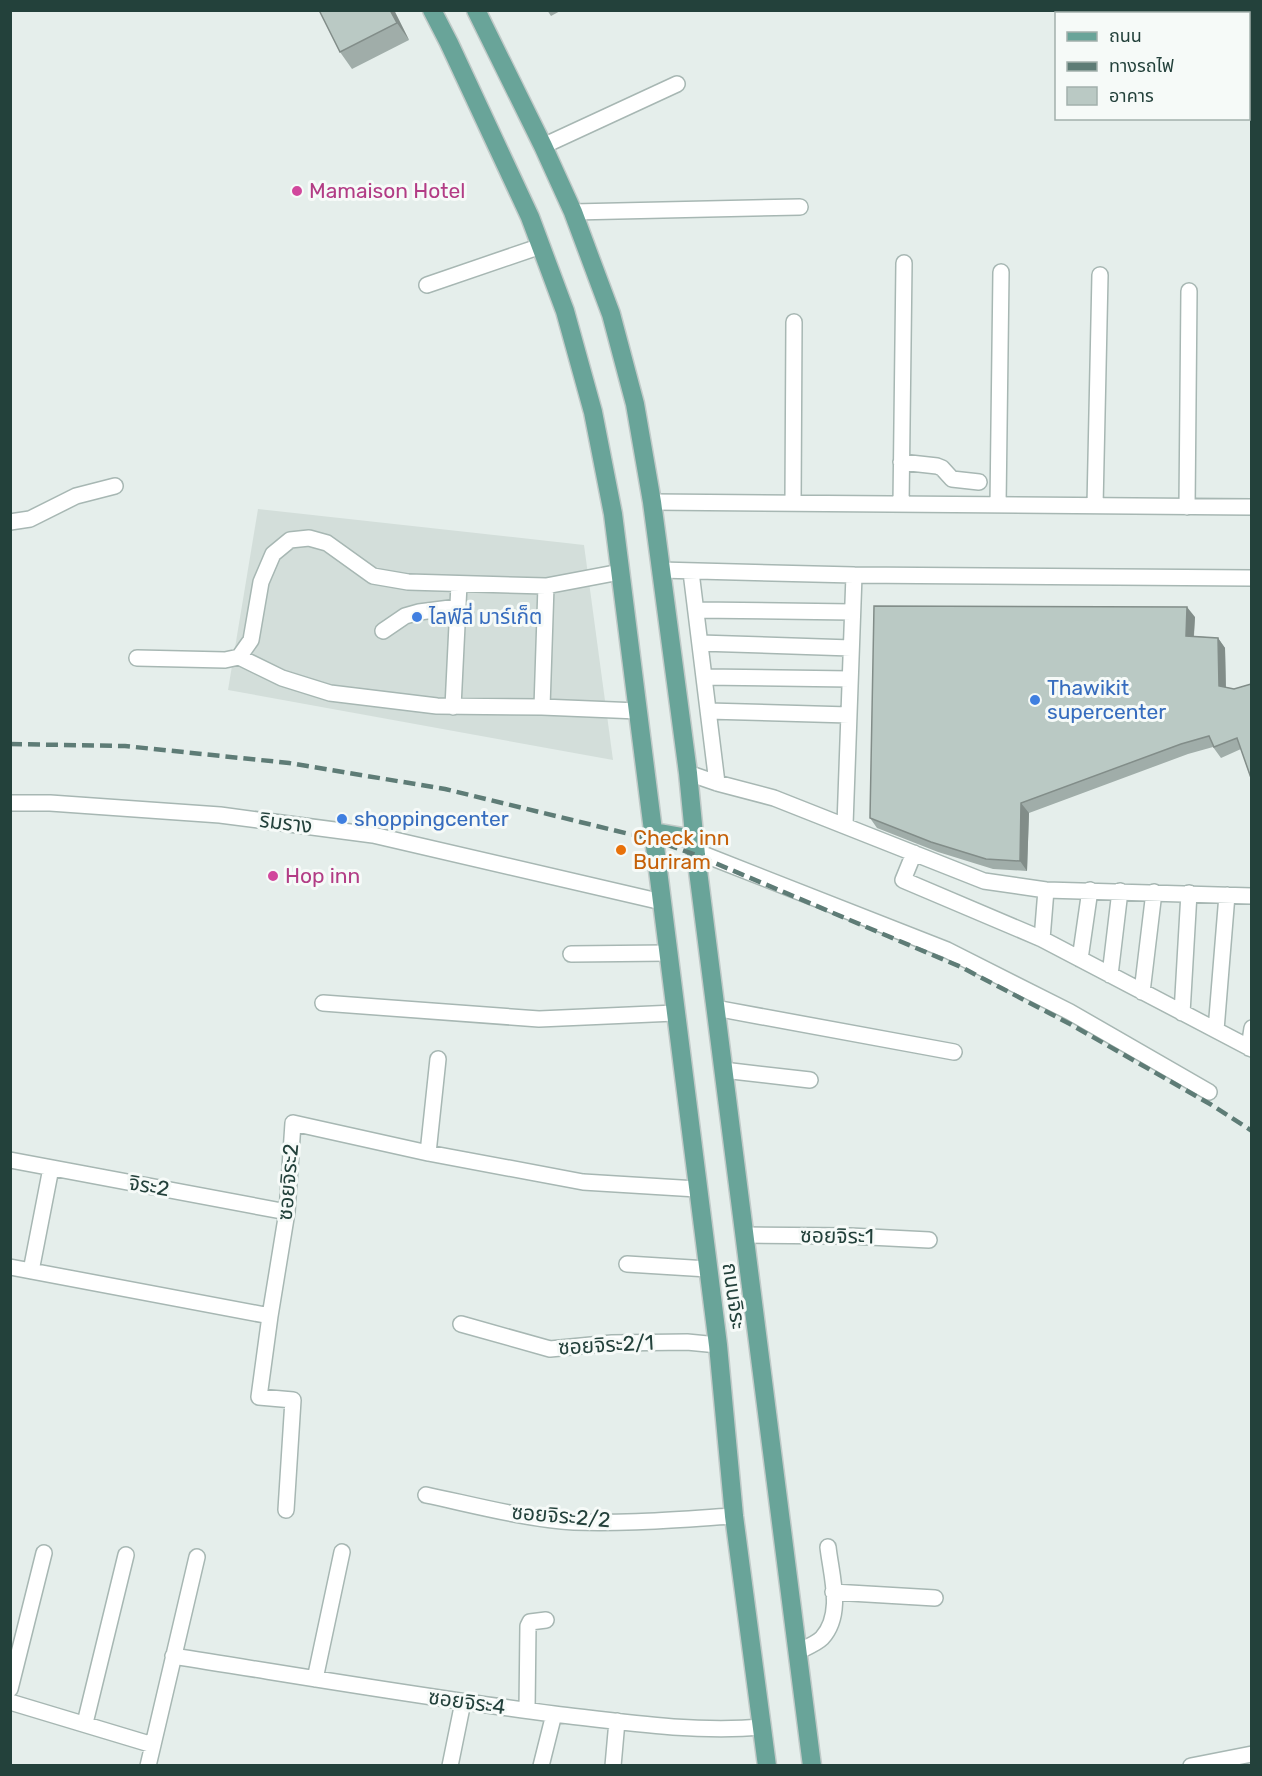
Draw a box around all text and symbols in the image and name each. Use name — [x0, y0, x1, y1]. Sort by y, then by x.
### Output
legend — [1055, 12, 1250, 120]
text: ถนน — [1109, 25, 1142, 47]
text: ทางรถไฟ — [1109, 55, 1174, 77]
text: อาคาร — [1109, 85, 1154, 107]
place label: Mamaison Hotel — [309, 178, 465, 203]
marker: Mamaison Hotel — [290, 184, 304, 198]
place label: ไลฟ์ลี่ มาร์เก็ต — [428, 602, 542, 629]
marker: ไลฟ์ลี่ มาร์เก็ต — [410, 610, 424, 624]
place label: Thawikit supercenter — [1047, 675, 1166, 724]
marker: Thawikit supercenter — [1028, 693, 1042, 707]
place label: shoppingcenter — [354, 806, 509, 831]
street label: ริมราง — [258, 807, 314, 838]
marker: shoppingcenter — [335, 812, 349, 826]
place label: Check inn Buriram — [633, 825, 729, 874]
marker: Check inn Buriram — [614, 843, 628, 857]
place label: Hop inn — [285, 863, 360, 888]
marker: Hop inn — [266, 869, 280, 883]
street label: ซอยจิระ2 — [272, 1142, 303, 1221]
street label: จิระ2 — [127, 1170, 171, 1201]
street label: ซอยจิระ1 — [800, 1222, 874, 1249]
street label: ถนนจิระ — [717, 1261, 752, 1331]
street label: ซอยจิระ2/1 — [557, 1330, 655, 1359]
street label: ซอยจิระ2/2 — [511, 1499, 612, 1532]
street label: ซอยจิระ4 — [427, 1684, 507, 1719]

